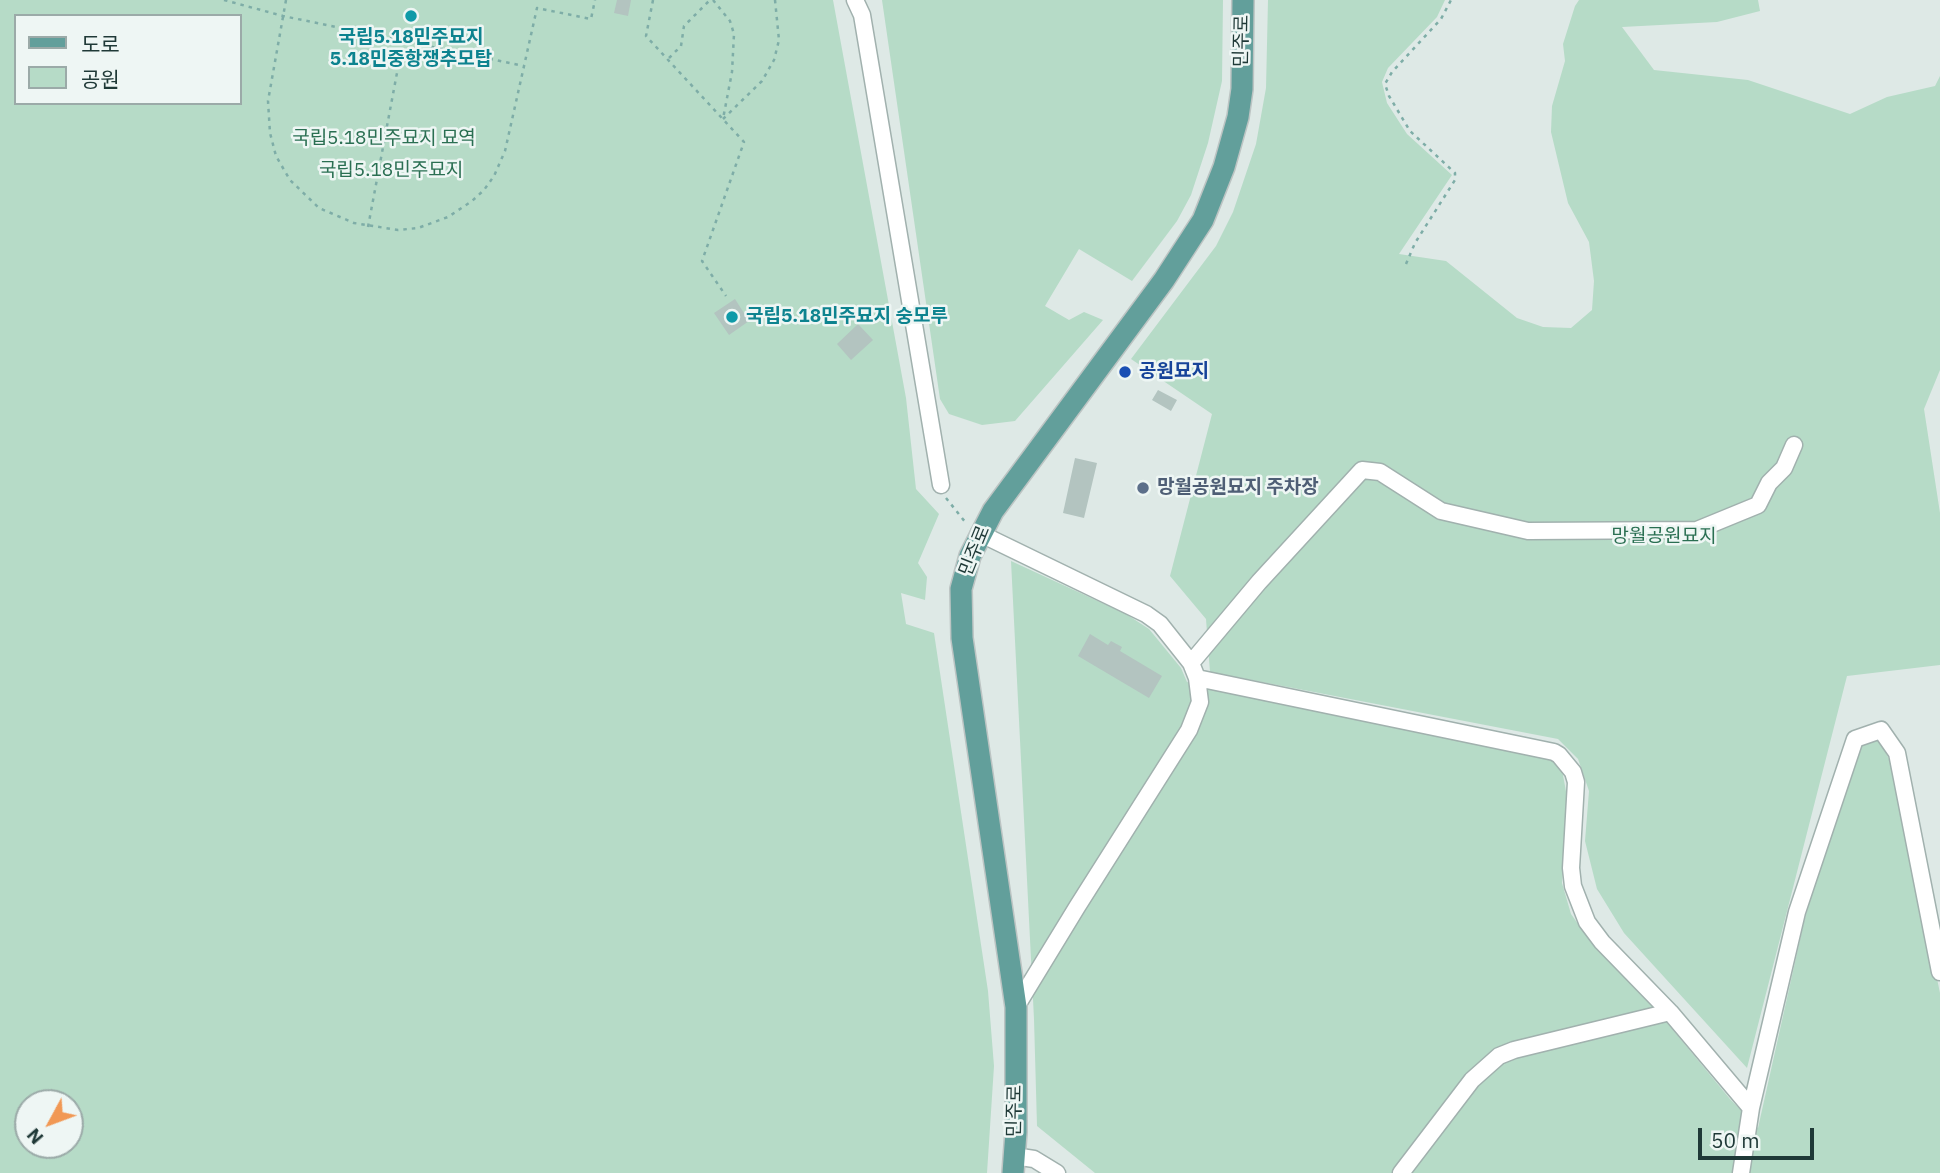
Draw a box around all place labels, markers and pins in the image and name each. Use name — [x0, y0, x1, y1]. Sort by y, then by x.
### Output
marker: 국립5.18민주묘지 5.18민중항쟁추모탑 — [403, 8, 419, 24]
place label: 국립5.18민주묘지 5.18민중항쟁추모탑 — [330, 27, 492, 71]
place label: 국립5.18민주묘지 숭모루 — [746, 306, 948, 328]
marker: 국립5.18민주묘지 숭모루 — [724, 309, 740, 325]
place label: 공원묘지 — [1139, 361, 1209, 383]
marker: 공원묘지 — [1117, 364, 1133, 380]
place label: 망월공원묘지 주차장 — [1157, 477, 1319, 499]
marker: 망월공원묘지 주차장 — [1135, 480, 1151, 496]

